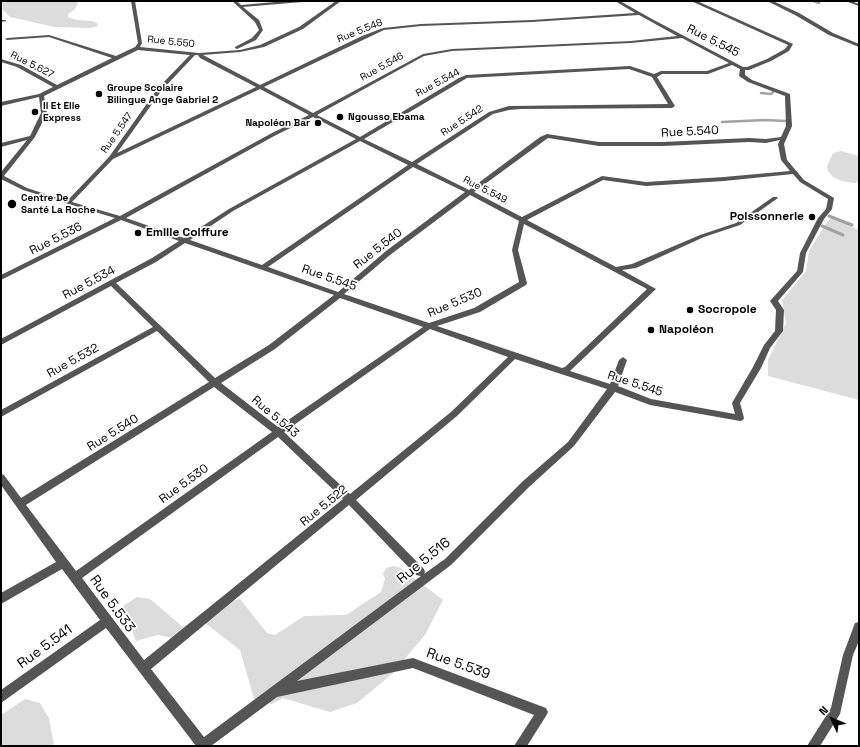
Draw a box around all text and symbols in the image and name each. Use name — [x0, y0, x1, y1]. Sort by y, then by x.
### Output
street label: Rue 5.548 — [336, 16, 384, 46]
street label: Rue 5.545 — [684, 22, 742, 60]
street label: Rue 5.550 — [147, 34, 195, 50]
street label: Rue 5.627 — [8, 49, 56, 81]
street label: Rue 5.546 — [358, 50, 406, 84]
street label: Rue 5.544 — [414, 66, 462, 100]
place label: Groupe Scolaire Bilingue Ange Gabriel 2 — [107, 82, 218, 106]
marker: Groupe Scolaire Bilingue Ange Gabriel 2 — [94, 89, 104, 99]
place label: Il Et Elle Express — [43, 100, 81, 124]
street label: Rue 5.542 — [439, 103, 485, 139]
marker: Il Et Elle Express — [30, 107, 40, 117]
street label: Rue 5.547 — [99, 110, 135, 156]
place label: Ngousso Ebama — [348, 111, 425, 123]
marker: Ngousso Ebama — [335, 112, 345, 122]
place label: Napoléon Bar — [245, 117, 310, 129]
marker: Napoléon Bar — [313, 118, 323, 128]
street label: Rue 5.540 — [661, 123, 719, 141]
street label: Rue 5.549 — [461, 174, 509, 206]
place label: Centre De Santé La Roche — [21, 192, 96, 216]
marker: Centre De Santé La Roche — [6, 198, 18, 210]
place label: Poissonnerie — [730, 210, 804, 224]
marker: Poissonnerie — [807, 212, 817, 222]
street label: Rue 5.536 — [27, 220, 85, 258]
place label: Emilie Coiffure — [146, 226, 229, 240]
street label: Rue 5.540 — [351, 226, 405, 272]
marker: Emilie Coiffure — [133, 228, 143, 238]
street label: Rue 5.545 — [300, 262, 358, 294]
street label: Rue 5.534 — [60, 263, 118, 303]
street label: Rue 5.530 — [426, 285, 484, 321]
place label: Socropole — [698, 303, 757, 317]
marker: Socropole — [685, 305, 695, 315]
place label: Napoléon — [659, 323, 714, 337]
marker: Napoléon — [646, 325, 656, 335]
street label: Rue 5.532 — [45, 341, 101, 381]
street label: Rue 5.545 — [606, 368, 664, 400]
street label: Rue 5.543 — [248, 393, 302, 441]
street label: Rue 5.540 — [85, 412, 141, 454]
street label: Rue 5.530 — [157, 461, 211, 507]
street label: Rue 5.522 — [297, 483, 351, 529]
street label: Rue 5.516 — [394, 534, 454, 588]
street label: Rue 5.533 — [86, 572, 138, 636]
street label: Rue 5.541 — [14, 621, 76, 673]
street label: Rue 5.539 — [424, 645, 492, 683]
north arrow — [812, 699, 852, 739]
text: N — [816, 703, 831, 718]

